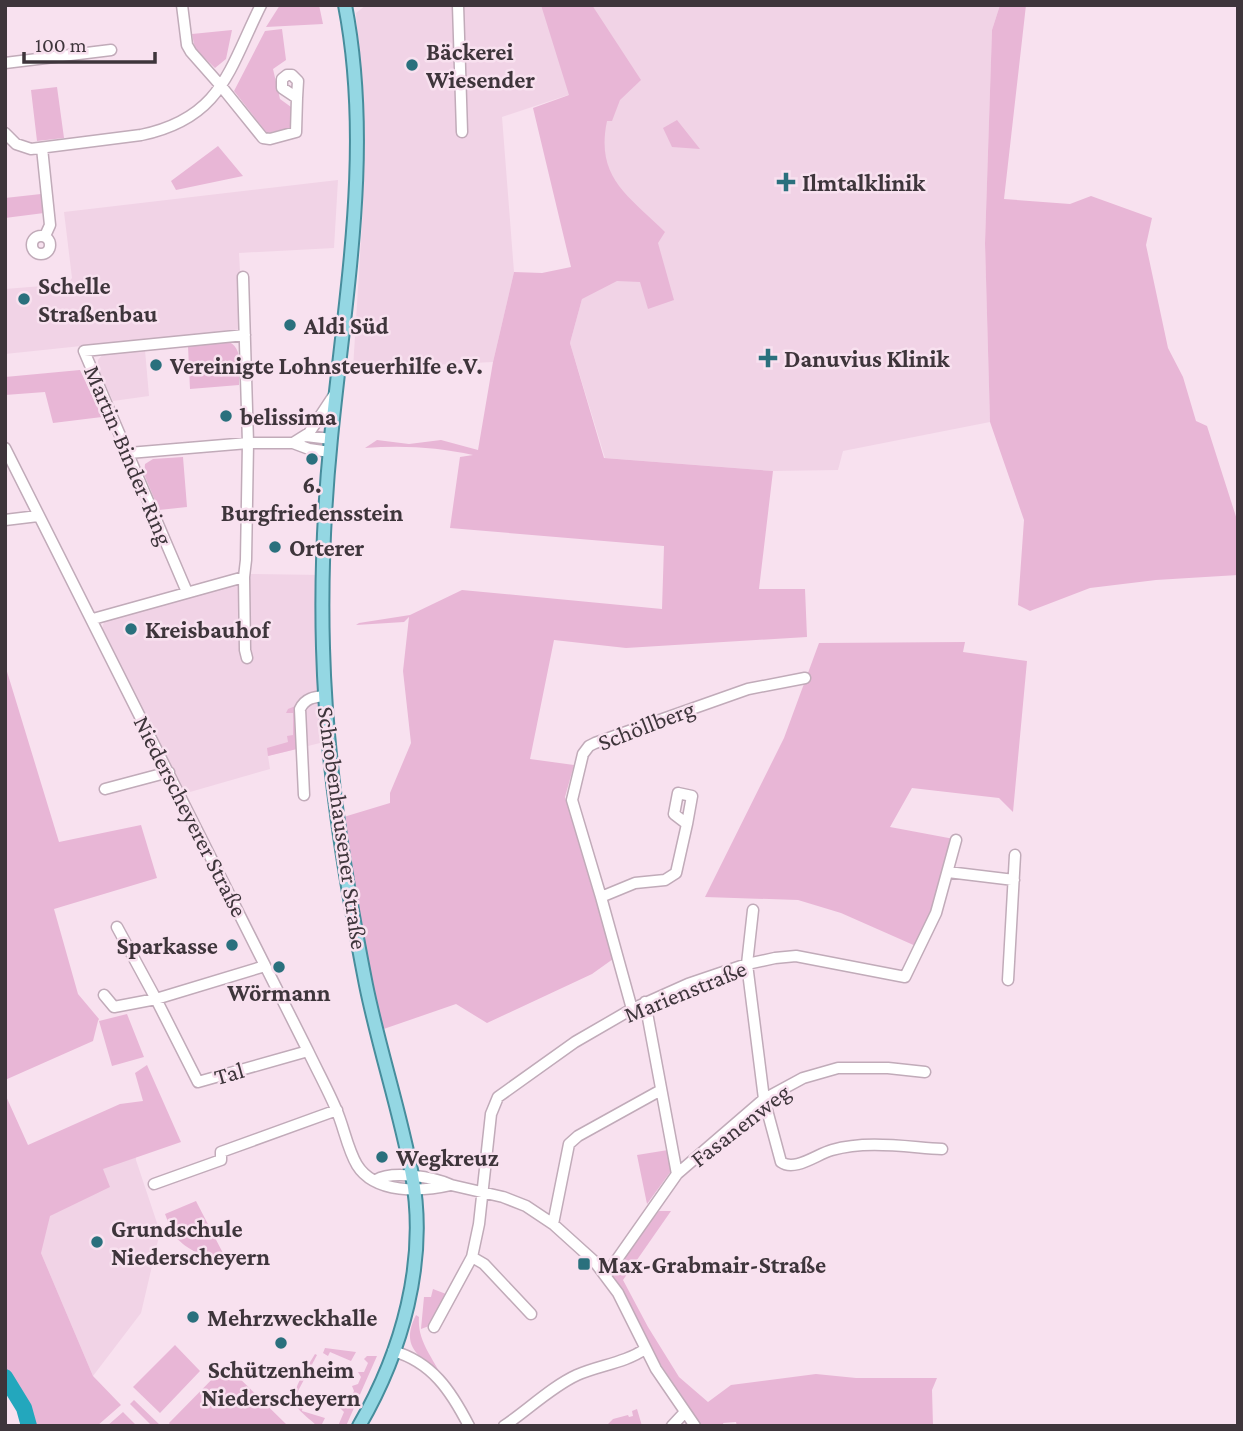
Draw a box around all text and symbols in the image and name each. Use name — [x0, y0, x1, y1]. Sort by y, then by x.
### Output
scale bar — [24, 21, 156, 65]
text: 100 m — [35, 33, 87, 57]
place label: Bäckerei Wiesender — [425, 38, 535, 93]
marker: Bäckerei Wiesender — [404, 57, 420, 73]
place label: Ilmtalklinik — [802, 169, 926, 196]
marker: Ilmtalklinik — [776, 172, 796, 192]
place label: Schelle Straßenbau — [38, 272, 158, 327]
marker: Schelle Straßenbau — [16, 291, 32, 307]
place label: Aldi Süd — [303, 312, 389, 339]
marker: Aldi Süd — [282, 317, 298, 333]
place label: Danuvius Klinik — [784, 345, 950, 372]
marker: Danuvius Klinik — [758, 348, 778, 368]
place label: Vereinigte Lohnsteuerhilfe e.V. — [169, 352, 483, 379]
marker: Vereinigte Lohnsteuerhilfe e.V. — [148, 357, 164, 373]
street label: Martin-Binder-Ring — [79, 361, 179, 549]
place label: belissima — [239, 403, 337, 430]
marker: belissima — [218, 408, 234, 424]
marker: 6. Burgfriedensstein — [304, 451, 320, 467]
place label: 6. Burgfriedensstein — [221, 471, 403, 526]
place label: Orterer — [289, 534, 365, 561]
marker: Orterer — [267, 539, 283, 555]
place label: Kreisbauhof — [145, 616, 272, 643]
marker: Kreisbauhof — [123, 621, 139, 637]
street label: Schöllberg — [594, 694, 698, 756]
street label: Schrobenhausener Straße — [313, 705, 373, 951]
street label: Niederscheyerer Straße — [129, 711, 253, 921]
place label: Sparkasse — [116, 932, 218, 959]
marker: Sparkasse — [224, 937, 240, 953]
street label: Marienstraße — [620, 954, 750, 1028]
marker: Wörmann — [271, 959, 287, 975]
place label: Wörmann — [226, 979, 331, 1006]
street label: Tal — [211, 1056, 247, 1090]
street label: Fasanenweg — [685, 1078, 795, 1172]
place label: Wegkreuz — [395, 1144, 499, 1171]
marker: Wegkreuz — [374, 1149, 390, 1165]
place label: Grundschule Niederscheyern — [111, 1215, 270, 1270]
marker: Grundschule Niederscheyern — [89, 1234, 105, 1250]
place label: Max-Grabmair-Straße — [598, 1251, 826, 1278]
marker: Max-Grabmair-Straße — [576, 1256, 592, 1272]
place label: Mehrzweckhalle — [207, 1304, 377, 1331]
marker: Mehrzweckhalle — [185, 1309, 201, 1325]
marker: Schützenheim Niederscheyern — [273, 1335, 289, 1351]
place label: Schützenheim Niederscheyern — [201, 1356, 361, 1411]

